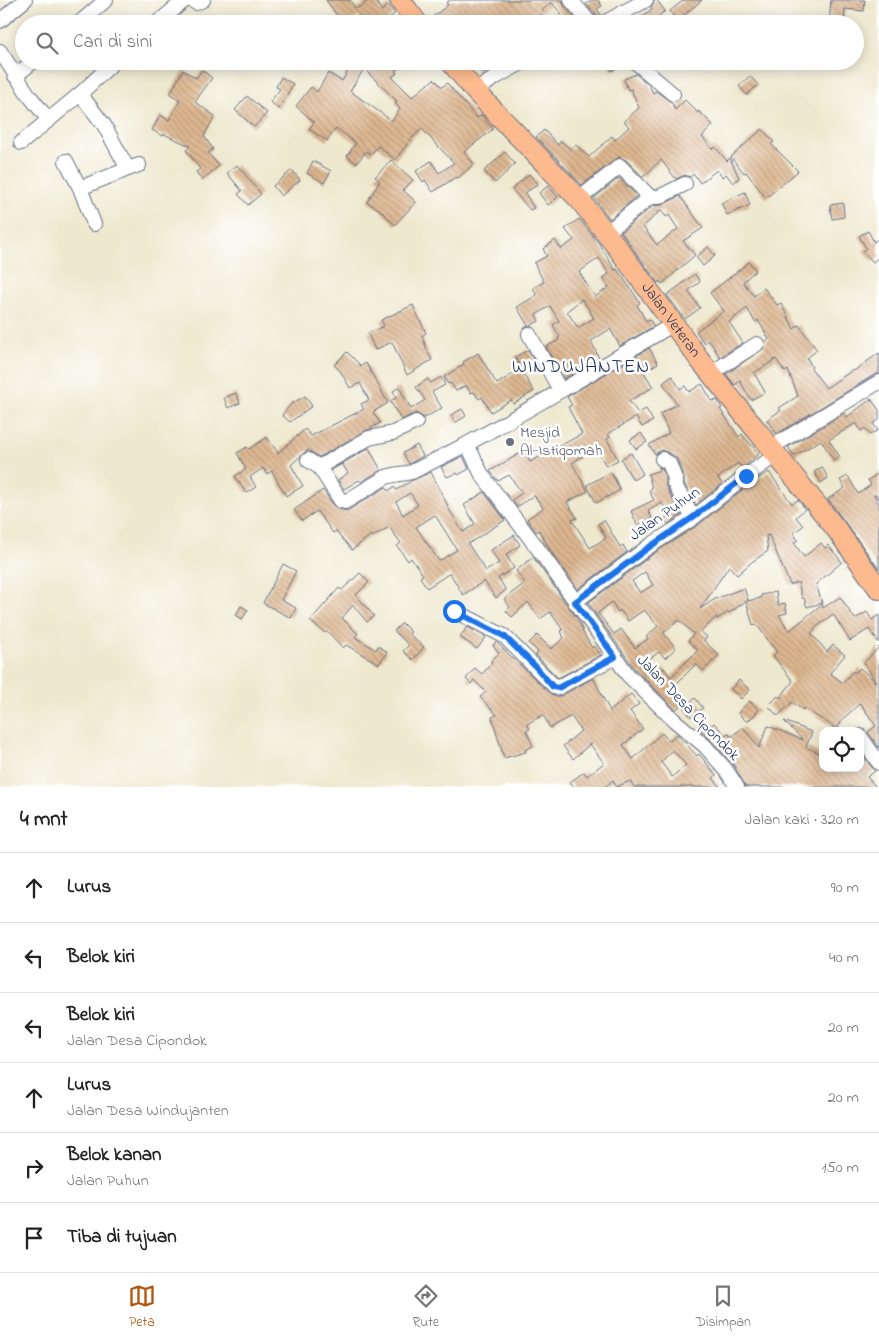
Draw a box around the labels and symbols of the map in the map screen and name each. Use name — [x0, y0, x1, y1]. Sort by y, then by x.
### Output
street label: Jalan Veteran — [635, 277, 707, 363]
district label: WINDUJANTEN — [512, 354, 650, 381]
place label: Mesjid Al-Istiqomah — [520, 421, 602, 463]
marker: Mesjid Al-Istiqomah — [504, 436, 516, 448]
route end — [735, 465, 758, 488]
street label: Jalan Puhun — [625, 481, 705, 547]
route start — [443, 600, 466, 623]
street label: Jalan Desa Cipondok — [631, 649, 746, 767]

